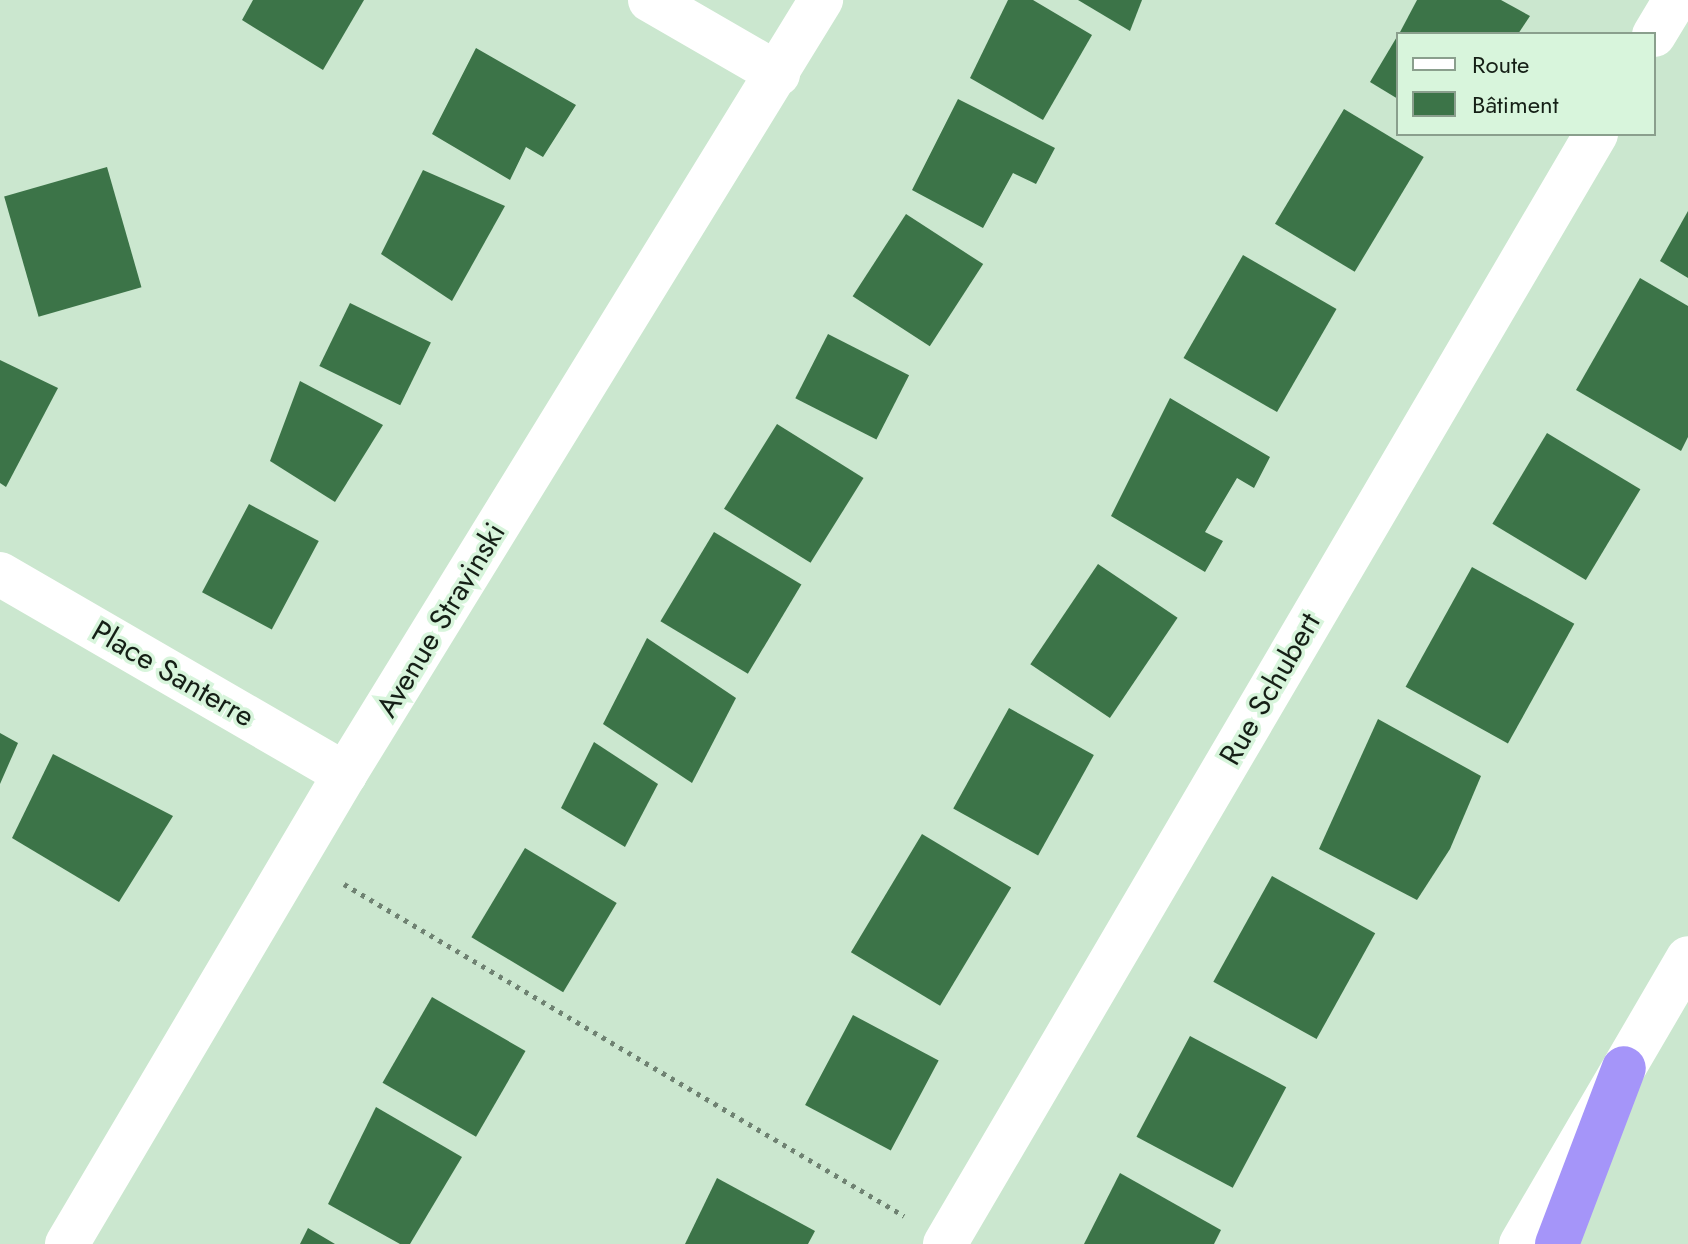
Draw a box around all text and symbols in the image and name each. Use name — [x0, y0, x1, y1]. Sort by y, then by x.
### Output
legend — [1396, 32, 1656, 136]
text: Route — [1472, 47, 1529, 82]
text: Bâtiment — [1472, 87, 1558, 122]
street label: Avenue Stravinski — [369, 516, 513, 724]
street label: Rue Schubert — [1212, 607, 1328, 771]
street label: Place Santerre — [85, 613, 261, 735]

